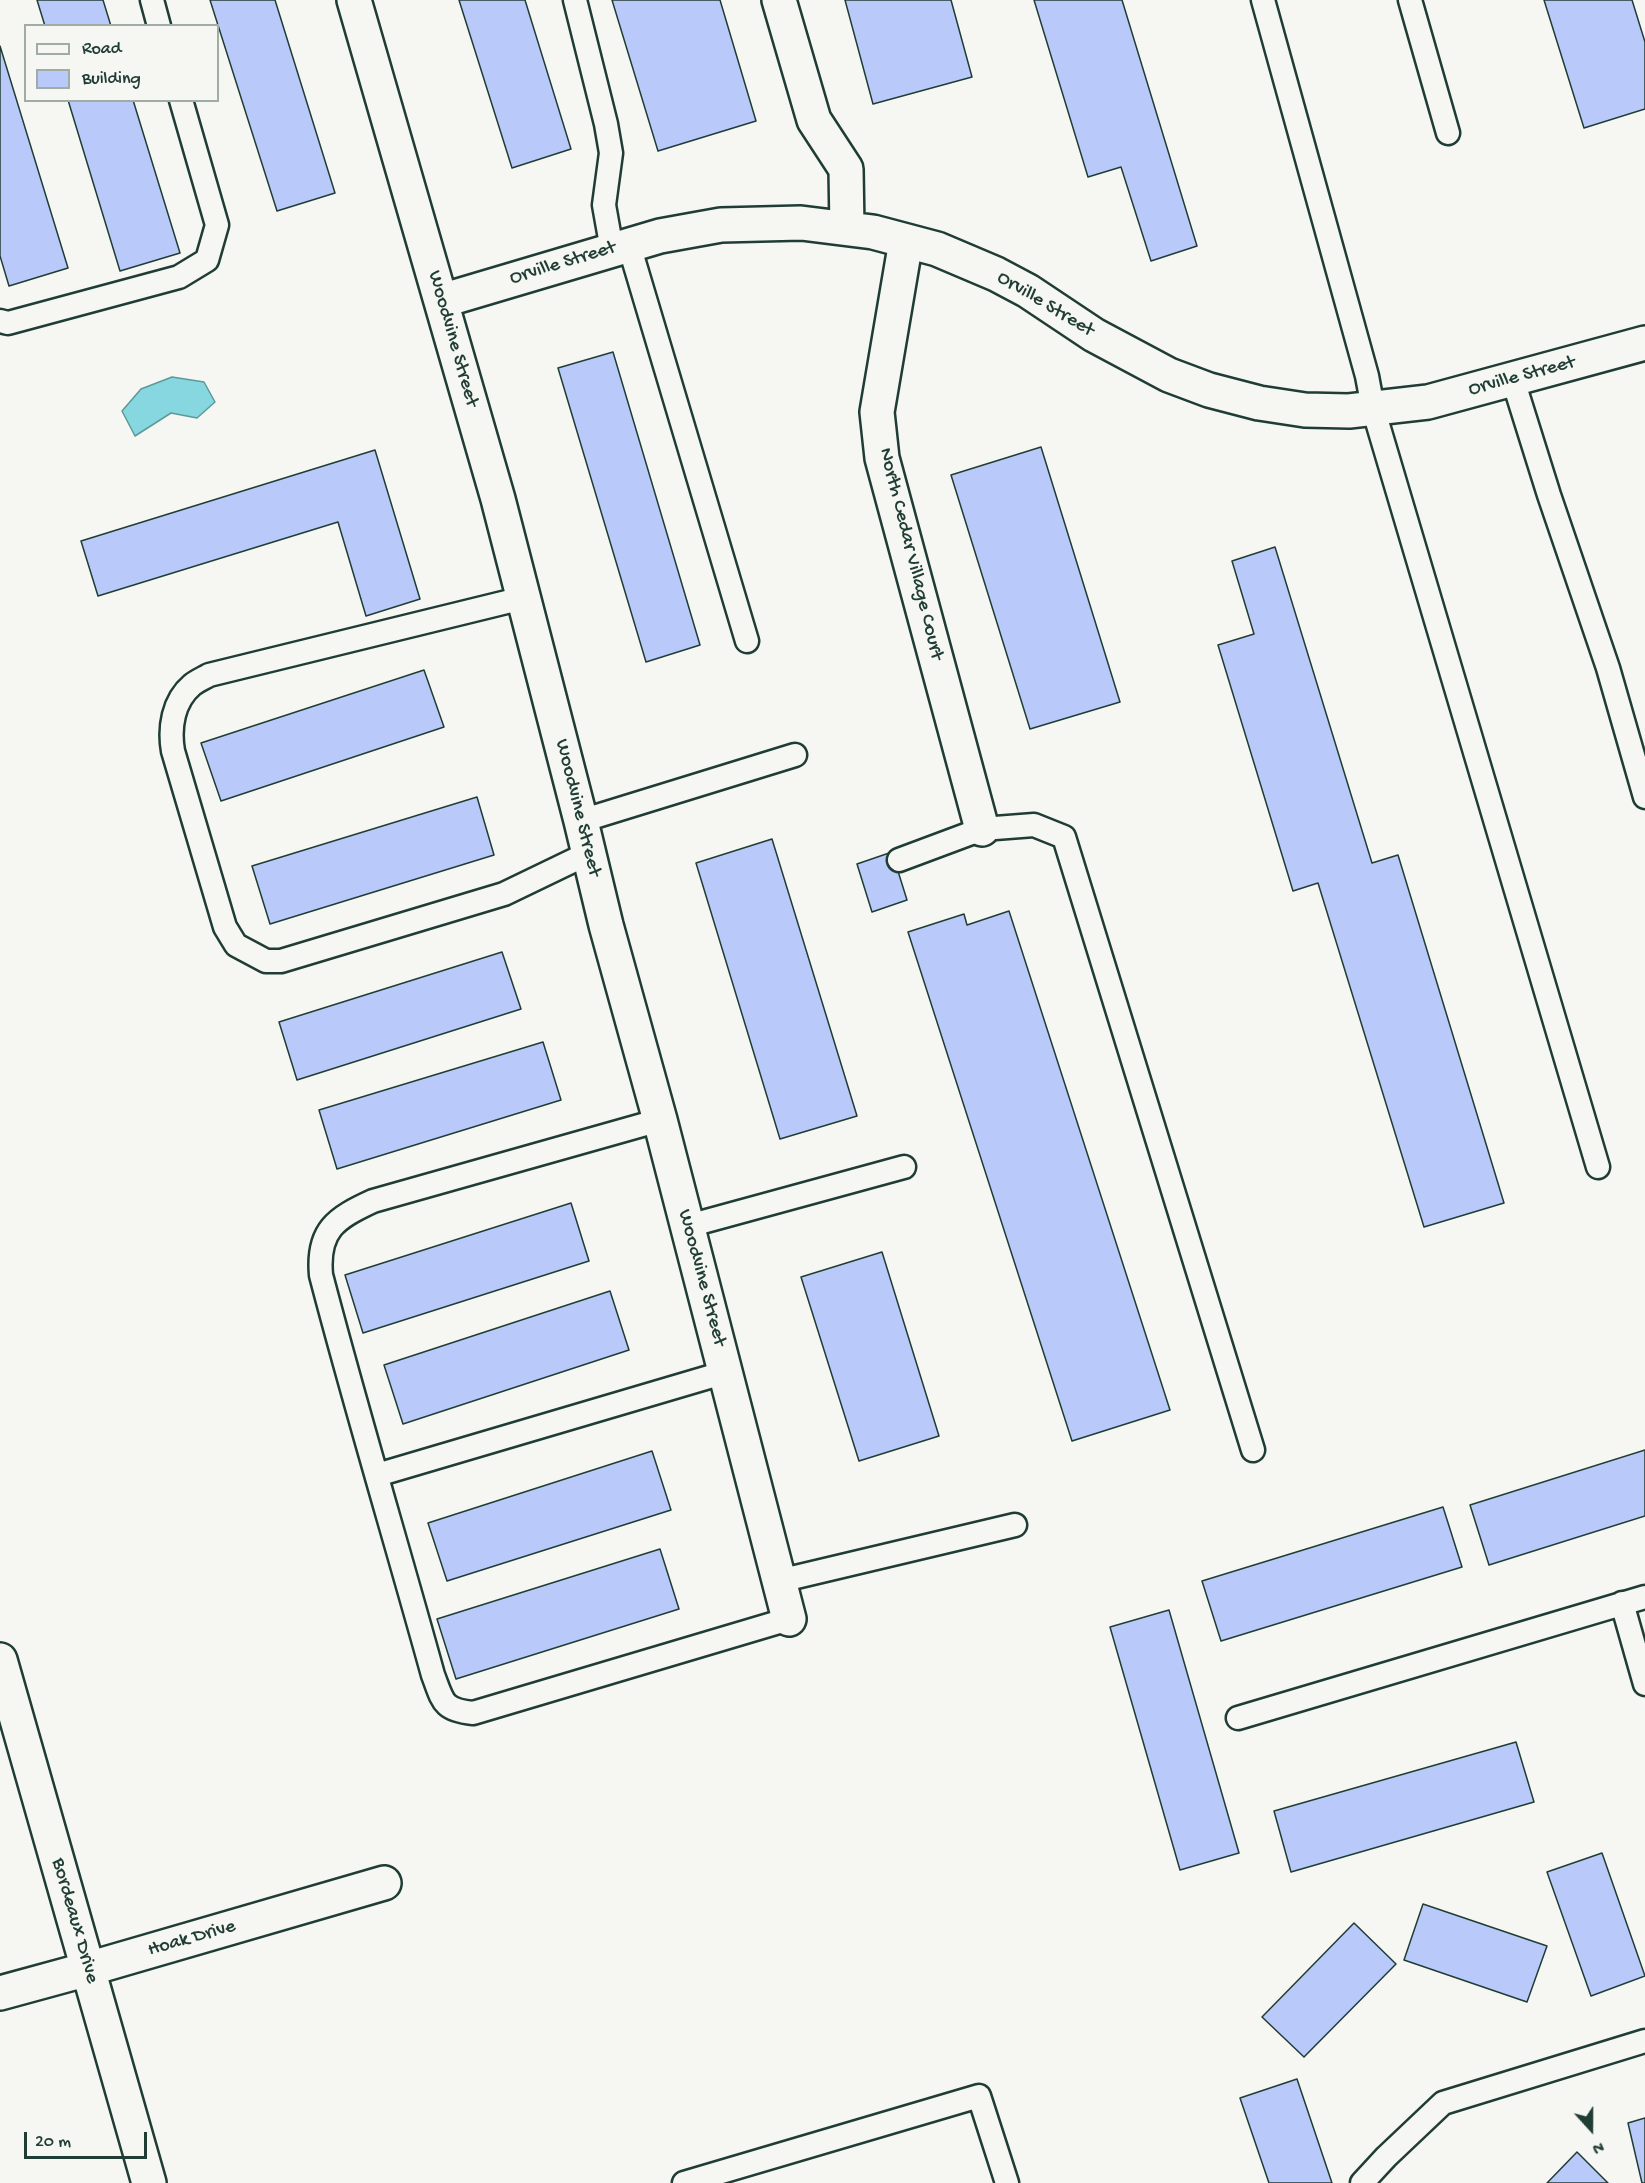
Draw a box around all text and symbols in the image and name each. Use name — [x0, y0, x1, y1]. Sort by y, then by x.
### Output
legend — [24, 24, 219, 102]
text: Road — [82, 39, 121, 60]
text: Building — [82, 69, 141, 90]
street label: Orville Street — [507, 237, 619, 291]
street label: Orville Street — [992, 267, 1098, 343]
street label: Woodvine Street — [421, 268, 483, 410]
street label: Orville Street — [1466, 351, 1578, 403]
street label: North Cedar Village Court — [872, 446, 948, 662]
street label: Woodvine Street — [548, 737, 606, 879]
street label: Woodvine Street — [671, 1207, 731, 1349]
street label: Bordeaux Drive — [45, 1856, 103, 1986]
street label: Hoak Drive — [145, 1915, 239, 1963]
north arrow — [1561, 2099, 1621, 2159]
scale bar — [27, 2120, 150, 2158]
text: 20 m — [35, 2132, 71, 2153]
text: N — [1589, 2136, 1606, 2157]

